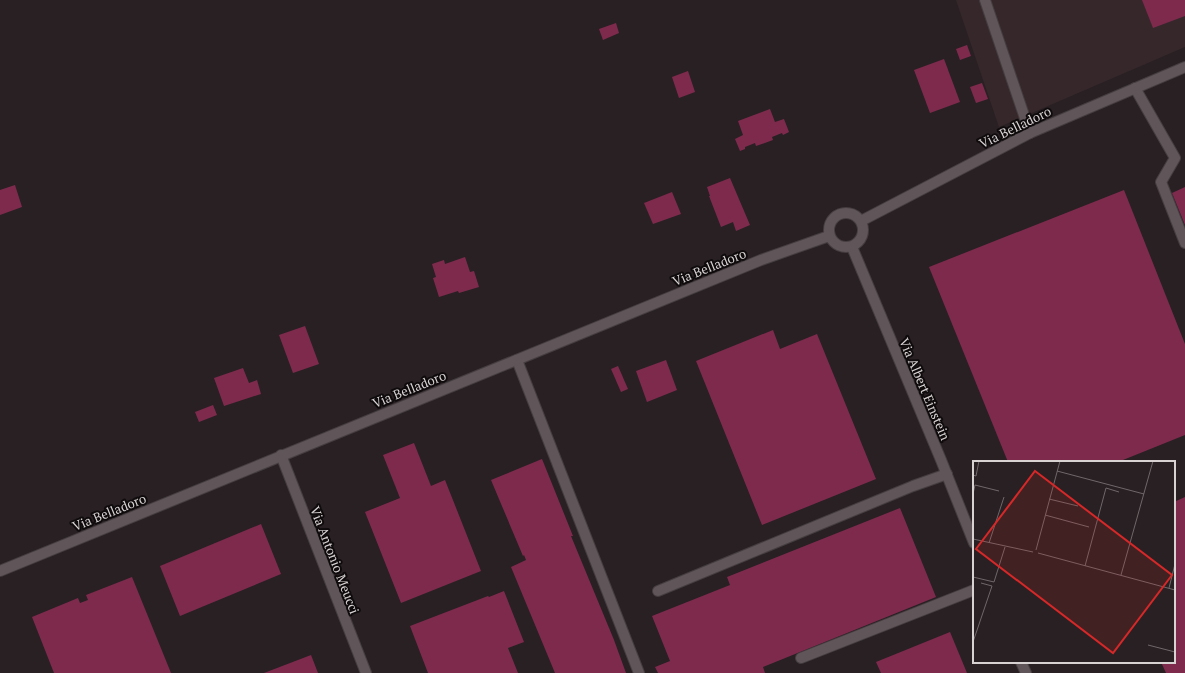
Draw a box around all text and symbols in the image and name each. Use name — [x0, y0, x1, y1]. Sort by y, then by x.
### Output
street label: Via Belladoro — [976, 102, 1054, 152]
street label: Via Belladoro — [669, 244, 749, 290]
street label: Via Albert Einstein — [895, 335, 955, 443]
street label: Via Belladoro — [369, 366, 449, 412]
inset map — [973, 461, 1175, 663]
street label: Via Belladoro — [69, 489, 149, 535]
street label: Via Antonio Meucci — [306, 504, 364, 616]

